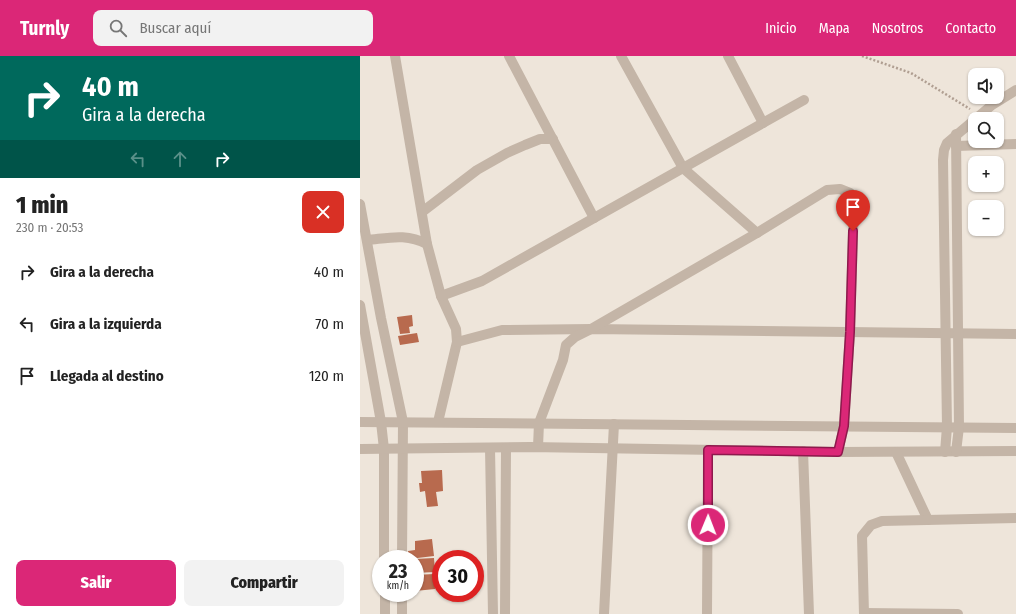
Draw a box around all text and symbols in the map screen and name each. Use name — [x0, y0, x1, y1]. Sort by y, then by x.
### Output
search box — [93, 10, 373, 46]
text: Turnly — [20, 17, 69, 40]
icon: search — [107, 17, 129, 39]
text: Buscar aquí — [139, 19, 211, 37]
text: Inicio — [765, 20, 797, 37]
text: Mapa — [819, 20, 850, 37]
text: Nosotros — [872, 20, 923, 37]
text: Contacto — [945, 20, 996, 37]
map controls — [968, 68, 1004, 236]
button: sound — [968, 68, 1004, 104]
text: 40 m — [82, 70, 139, 103]
icon: right — [16, 72, 68, 124]
text: Gira a la derecha — [82, 104, 206, 126]
button: search — [968, 112, 1004, 148]
icon: left — [127, 148, 149, 170]
icon: ahead — [169, 148, 191, 170]
icon: right — [211, 148, 233, 170]
button: + — [968, 156, 1004, 192]
pin — [836, 190, 870, 231]
text: 1 min — [16, 191, 68, 219]
button: close — [302, 191, 344, 233]
icon: arrive — [842, 196, 864, 218]
button: − — [968, 200, 1004, 236]
text: 230 m · 20:53 — [16, 220, 83, 235]
icon: right — [16, 261, 38, 283]
text: Gira a la derecha — [50, 263, 154, 281]
text: 40 m — [314, 263, 344, 281]
icon: left — [16, 313, 38, 335]
text: Gira a la izquierda — [50, 315, 162, 333]
text: 70 m — [315, 315, 344, 333]
icon: arrive — [16, 365, 38, 387]
text: Llegada al destino — [50, 367, 164, 385]
text: 120 m — [309, 367, 344, 385]
position arrow — [687, 504, 729, 546]
speed limit sign: 30 — [432, 550, 484, 602]
text: 23 — [389, 559, 407, 583]
button: Salir — [16, 560, 176, 606]
button: Compartir — [184, 560, 344, 606]
text: km/h — [387, 580, 409, 592]

